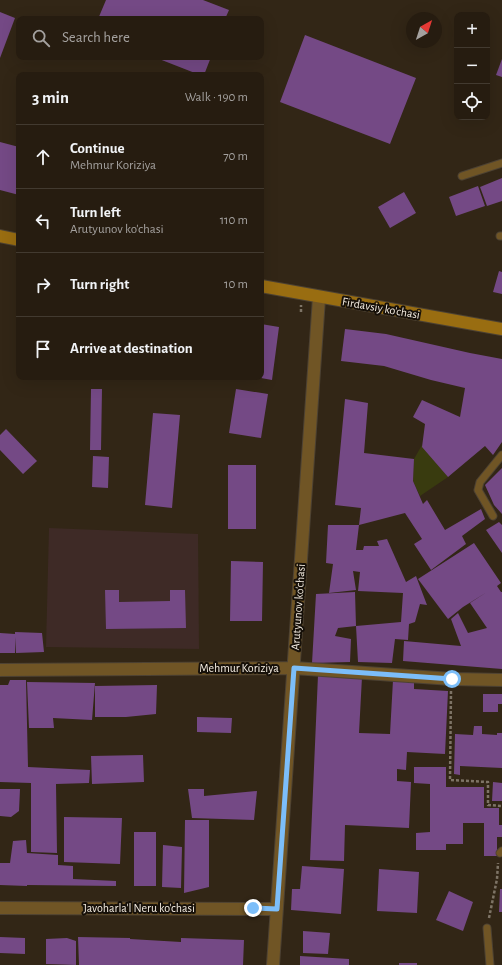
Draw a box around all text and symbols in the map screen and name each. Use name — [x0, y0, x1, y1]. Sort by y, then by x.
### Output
north arrow — [406, 12, 442, 48]
map controls — [454, 12, 490, 120]
button: + — [454, 12, 490, 48]
search box — [16, 16, 264, 60]
icon: search — [30, 27, 52, 49]
text: Search here — [62, 30, 130, 45]
button: − — [454, 48, 490, 84]
button: locate — [454, 84, 490, 120]
text: 3 min — [32, 89, 69, 106]
text: Walk · 190 m — [185, 91, 248, 104]
text: Continue — [70, 141, 125, 156]
icon: ahead — [32, 146, 54, 168]
text: 70 m — [223, 150, 248, 163]
text: Mehmur Koriziya — [70, 159, 156, 172]
text: Turn left — [70, 205, 121, 220]
icon: left — [32, 210, 54, 232]
text: 110 m — [220, 214, 248, 227]
text: Arutyunov ko'chasi — [70, 223, 164, 236]
icon: right — [32, 274, 54, 296]
text: Turn right — [70, 277, 129, 292]
text: 10 m — [224, 278, 248, 291]
street label: Firdavsiy ko'chasi — [341, 295, 421, 322]
icon: arrive — [32, 338, 54, 360]
text: Arrive at destination — [70, 341, 193, 356]
street label: Arutyunov ko'chasi — [289, 563, 308, 651]
street label: Mehmur Koriziya — [199, 662, 279, 675]
route start — [443, 670, 461, 688]
route end — [244, 899, 262, 917]
street label: Javoharla'l Neru ko'chasi — [83, 902, 195, 914]

